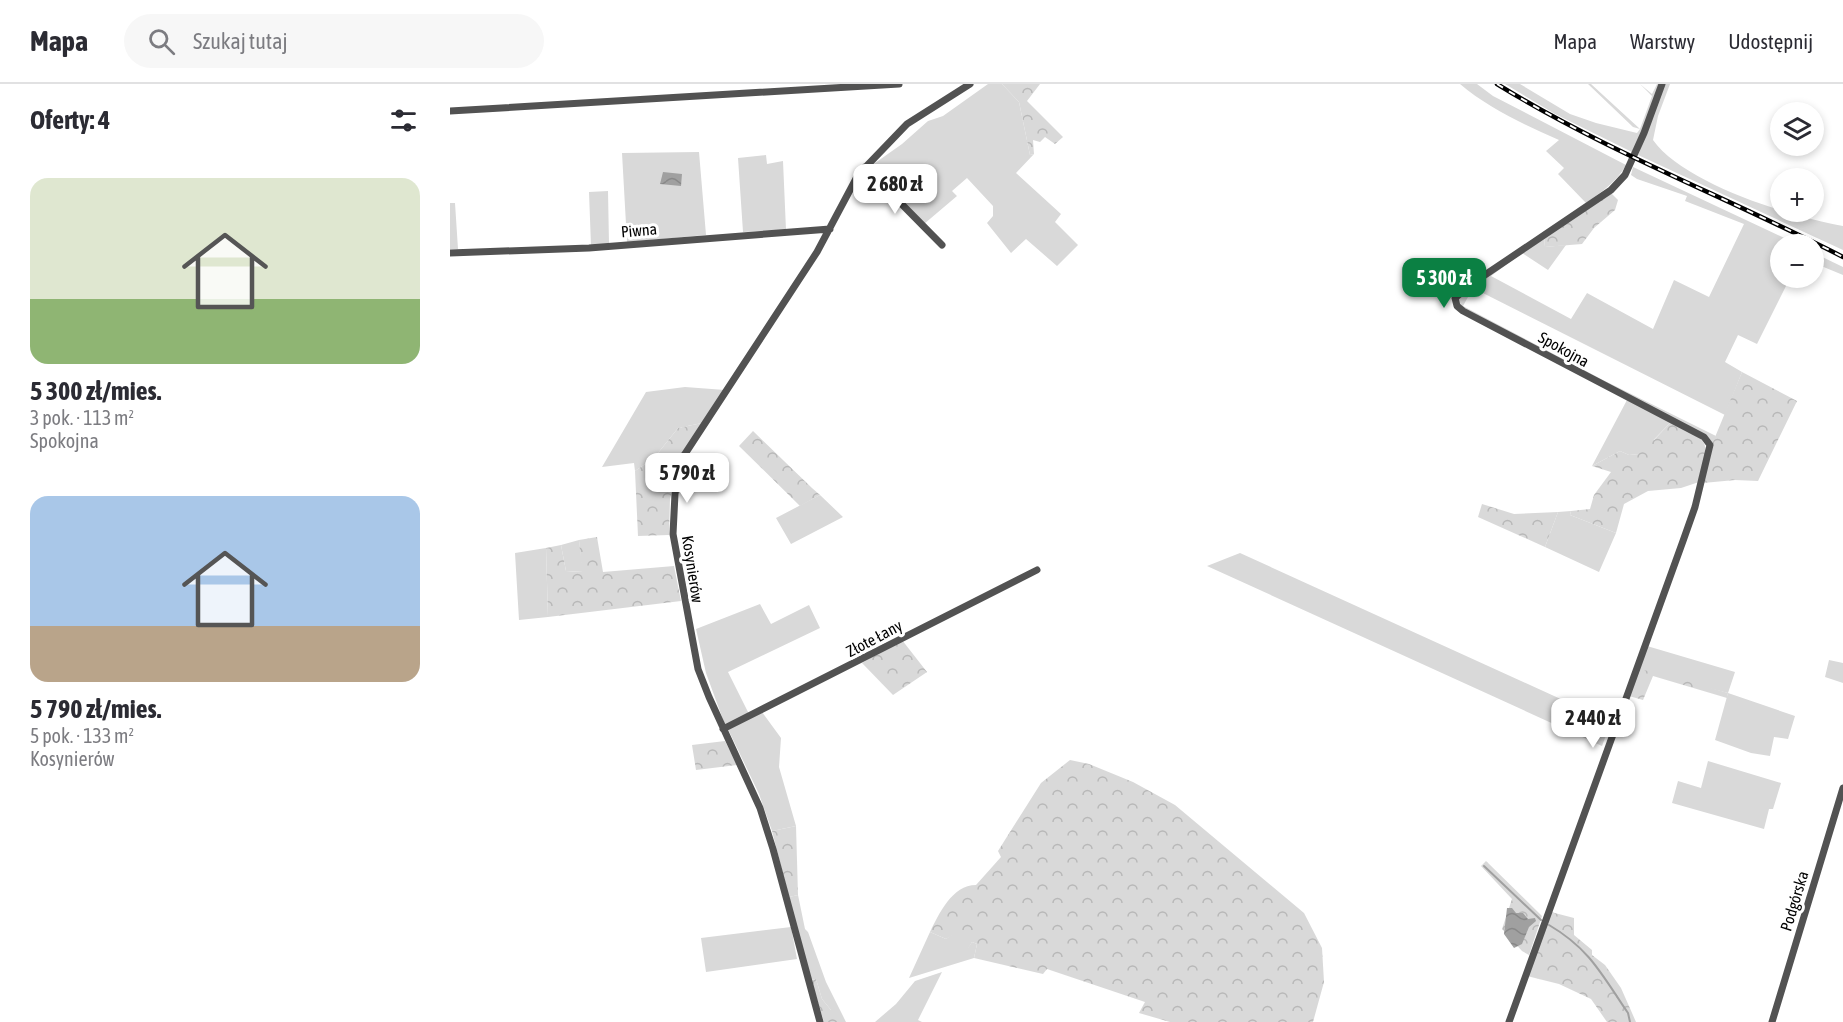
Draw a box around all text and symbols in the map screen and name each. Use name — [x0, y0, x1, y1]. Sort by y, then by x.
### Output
search box — [124, 14, 544, 68]
text: Mapa — [30, 25, 88, 57]
icon: search — [145, 25, 178, 58]
text: Szukaj tutaj — [193, 28, 287, 54]
text: Mapa — [1553, 29, 1597, 53]
text: Warstwy — [1630, 29, 1695, 53]
text: Udostępnij — [1728, 29, 1813, 53]
map controls — [1770, 102, 1824, 288]
button: layers — [1770, 102, 1824, 156]
icon: filters — [387, 104, 420, 137]
text: Oferty: 4 — [30, 105, 110, 135]
pin: 2 680 zł — [833, 164, 957, 215]
button: + — [1770, 168, 1824, 222]
text: 2 680 zł — [867, 172, 923, 195]
icon: home — [171, 217, 279, 325]
street label: Piwna — [620, 219, 658, 241]
button: − — [1770, 234, 1824, 288]
pin: 5 300 zł — [1382, 258, 1506, 309]
text: 5 300 zł — [1416, 266, 1472, 289]
street label: Spokojna — [1535, 328, 1592, 371]
text: 5 300 zł/mies. — [30, 376, 161, 406]
text: 3 pok. · 113 m² — [30, 406, 134, 429]
text: Spokojna — [30, 429, 99, 452]
pin: 5 790 zł — [625, 453, 749, 504]
text: 5 790 zł — [659, 461, 715, 484]
street label: Kosynierów — [678, 534, 707, 604]
icon: home — [171, 535, 279, 643]
street label: Złote Łany — [843, 616, 906, 661]
text: 5 790 zł/mies. — [30, 694, 161, 724]
pin: 2 440 zł — [1531, 698, 1655, 749]
text: 2 440 zł — [1565, 706, 1621, 729]
text: 5 pok. · 133 m² — [30, 724, 134, 747]
text: Kosynierów — [30, 747, 115, 770]
street label: Podgórska — [1776, 869, 1813, 933]

